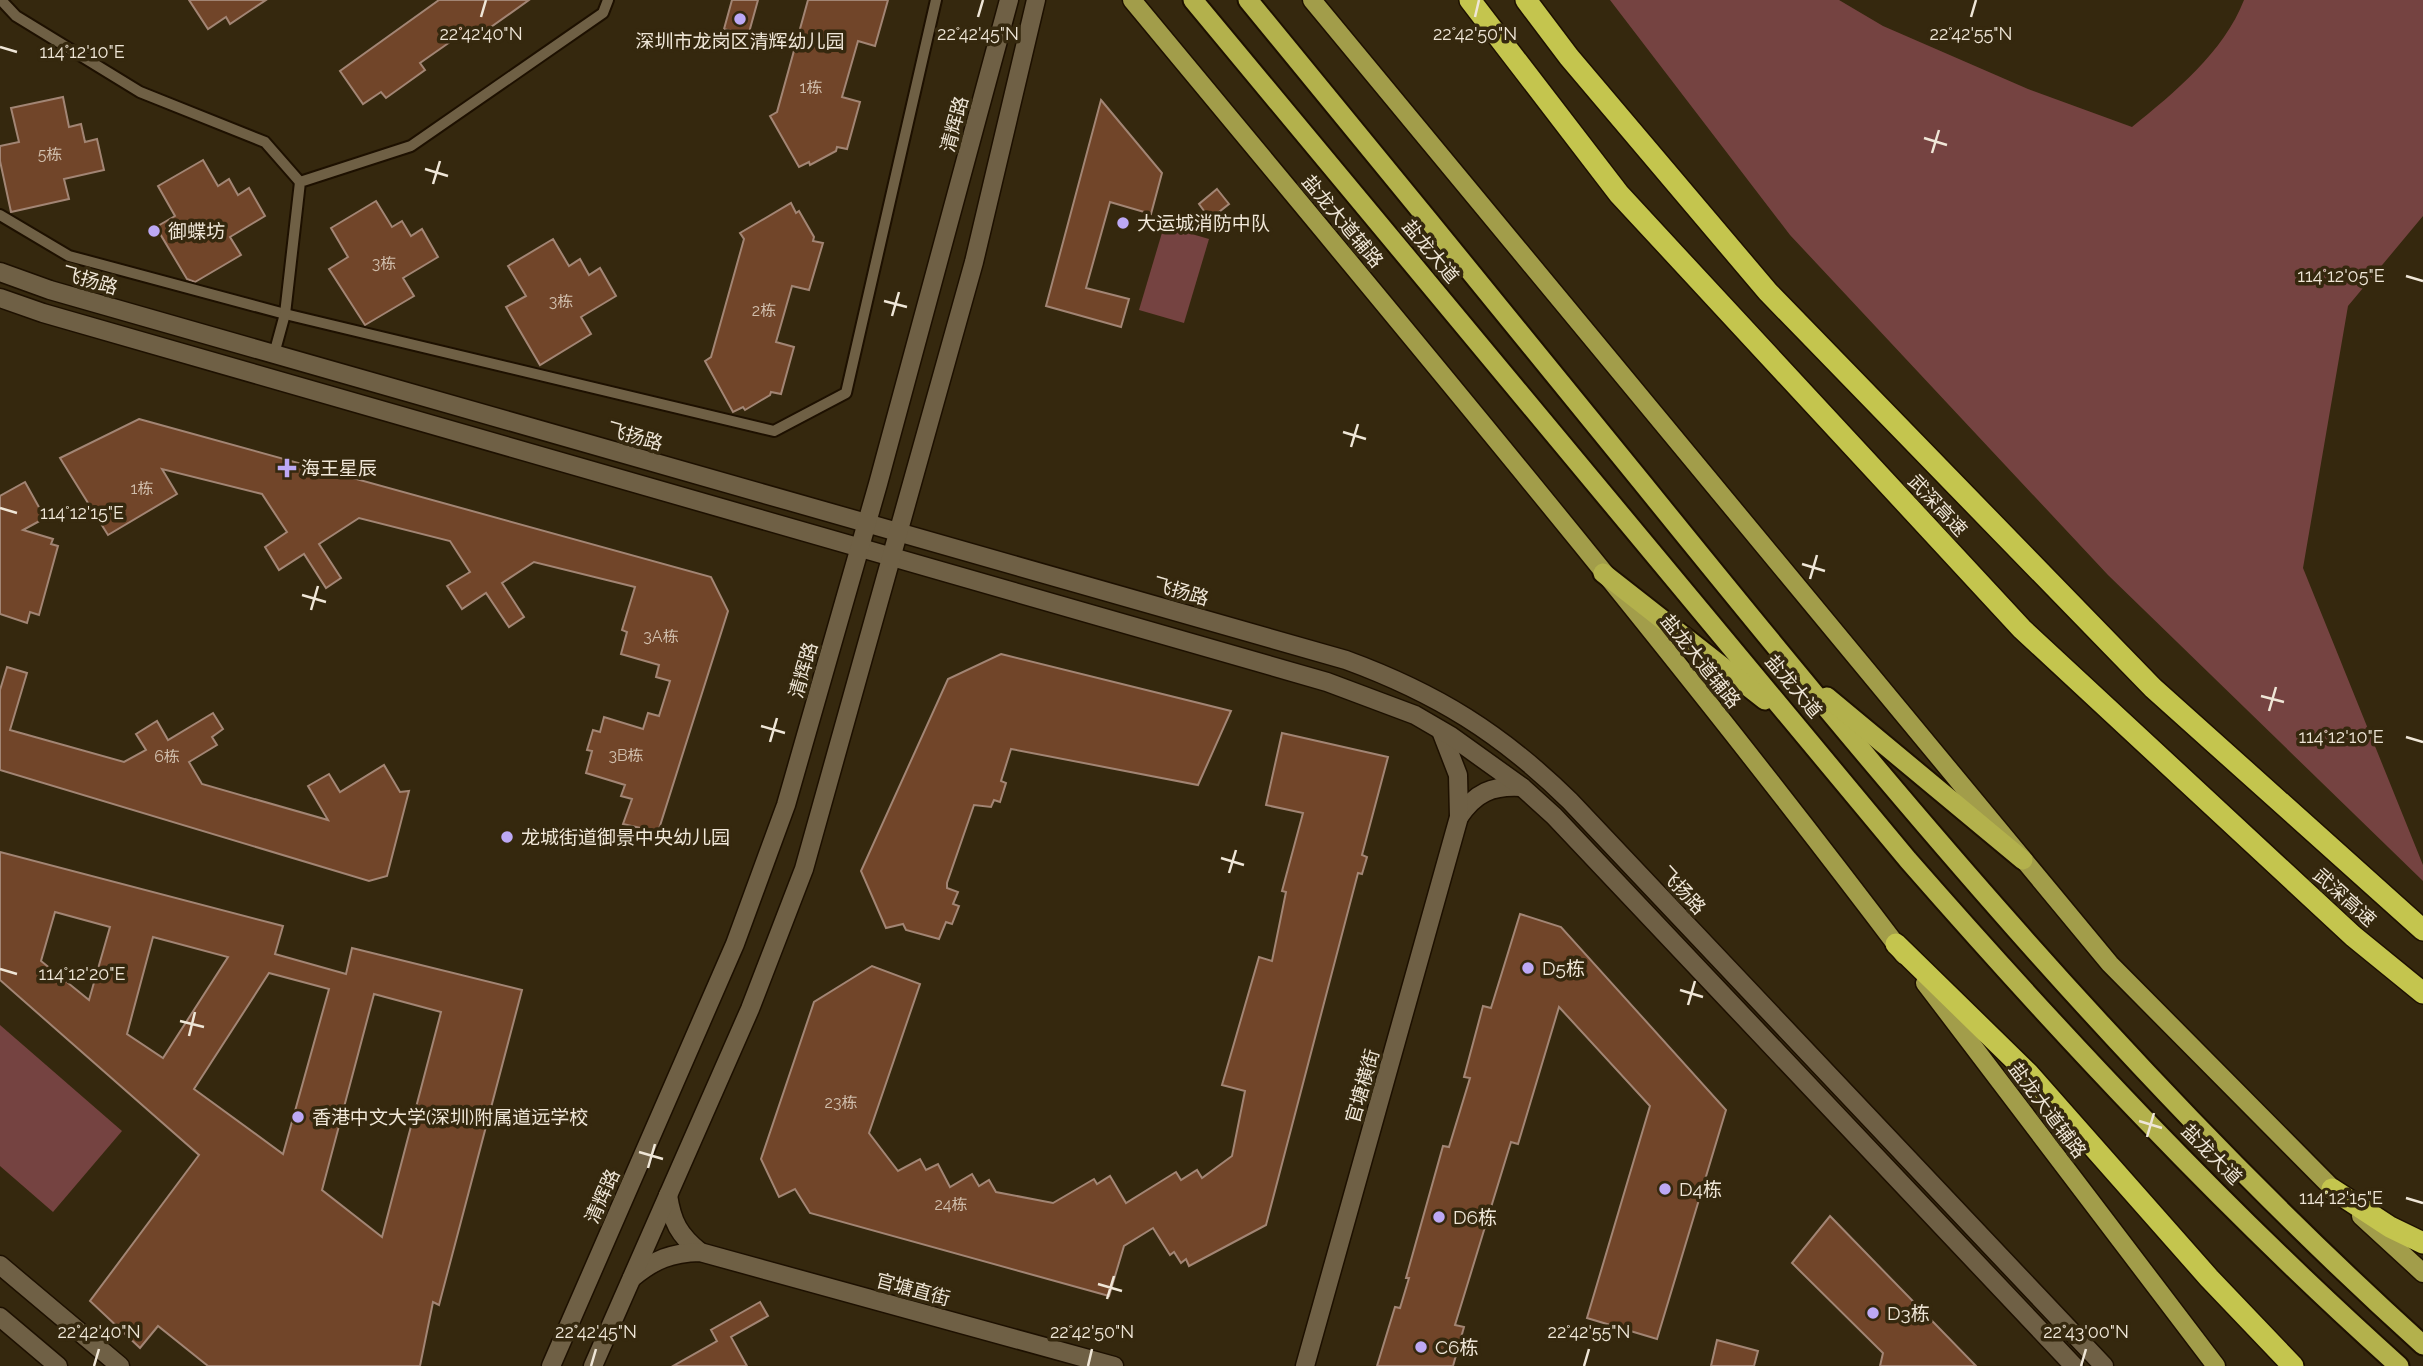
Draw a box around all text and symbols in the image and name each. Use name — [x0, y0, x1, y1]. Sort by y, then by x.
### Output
marker: 深圳市龙岗区清辉幼儿园 — [732, 11, 748, 27]
text: 22°42'40"N — [439, 23, 523, 44]
text: 22°42'45"N — [937, 23, 1019, 44]
text: 22°42'50"N — [1433, 23, 1517, 44]
text: 22°42'55"N — [1930, 23, 2012, 44]
place label: 深圳市龙岗区清辉幼儿园 — [635, 30, 845, 52]
text: 114°12'10"E — [39, 41, 125, 62]
house number: 1栋 — [800, 78, 822, 97]
street label: 清辉路 — [936, 94, 972, 154]
house number: 5栋 — [38, 145, 62, 164]
street label: 盐龙大道辅路 — [1298, 170, 1388, 272]
place label: 大运城消防中队 — [1137, 212, 1270, 234]
marker: 大运城消防中队 — [1115, 215, 1131, 231]
street label: 盐龙大道 — [1398, 215, 1464, 287]
place label: 御蝶坊 — [168, 220, 225, 242]
marker: 御蝶坊 — [146, 223, 162, 239]
house number: 3栋 — [372, 254, 396, 273]
street label: 飞扬路 — [60, 262, 120, 298]
text: 114°12'05"E — [2297, 265, 2385, 286]
house number: 3栋 — [549, 292, 573, 311]
house number: 2栋 — [752, 301, 776, 320]
street label: 飞扬路 — [605, 418, 665, 454]
place label: 海王星辰 — [301, 457, 377, 479]
marker: 海王星辰 — [279, 460, 295, 476]
street label: 武深高速 — [1904, 470, 1972, 540]
house number: 1栋 — [131, 479, 153, 498]
text: 114°12'15"E — [40, 502, 124, 523]
street label: 飞扬路 — [1151, 573, 1211, 609]
street label: 盐龙大道辅路 — [1657, 610, 1745, 712]
house number: 3A栋 — [643, 627, 679, 646]
street label: 清辉路 — [785, 640, 821, 700]
street label: 盐龙大道 — [1761, 650, 1827, 722]
text: 114°12'10"E — [2298, 726, 2384, 747]
house number: 3B栋 — [608, 746, 644, 765]
house number: 6栋 — [154, 747, 180, 766]
place label: 龙城街道御景中央幼儿园 — [521, 826, 730, 848]
marker: 龙城街道御景中央幼儿园 — [499, 829, 515, 845]
street label: 飞扬路 — [1656, 862, 1710, 918]
street label: 武深高速 — [2309, 863, 2381, 931]
place label: D5栋 — [1542, 957, 1585, 979]
marker: D5栋 — [1520, 960, 1536, 976]
text: 114°12'20"E — [39, 963, 125, 984]
street label: 官塘横街 — [1341, 1046, 1383, 1126]
street label: 盐龙大道辅路 — [2005, 1058, 2091, 1162]
house number: 23栋 — [825, 1093, 857, 1112]
place label: 香港中文大学(深圳)附属道远学校 — [312, 1106, 588, 1128]
marker: 香港中文大学(深圳)附属道远学校 — [290, 1109, 306, 1125]
street label: 盐龙大道 — [2177, 1119, 2247, 1189]
street label: 清辉路 — [580, 1165, 624, 1227]
place label: D4栋 — [1679, 1178, 1722, 1200]
marker: D4栋 — [1657, 1181, 1673, 1197]
text: 114°12'15"E — [2299, 1187, 2383, 1208]
house number: 24栋 — [934, 1195, 968, 1214]
place label: D6栋 — [1453, 1206, 1497, 1228]
marker: D6栋 — [1431, 1209, 1447, 1225]
street label: 官塘直街 — [873, 1269, 953, 1309]
place label: D3栋 — [1887, 1302, 1930, 1324]
marker: D3栋 — [1865, 1305, 1881, 1321]
text: 22°42'40"N — [57, 1321, 141, 1342]
text: 22°42'45"N — [555, 1321, 637, 1342]
text: 22°42'50"N — [1050, 1321, 1134, 1342]
text: 22°42'55"N — [1548, 1321, 1630, 1342]
text: 22°43'00"N — [2043, 1321, 2129, 1342]
place label: C6栋 — [1435, 1336, 1479, 1358]
marker: C6栋 — [1413, 1339, 1429, 1355]

